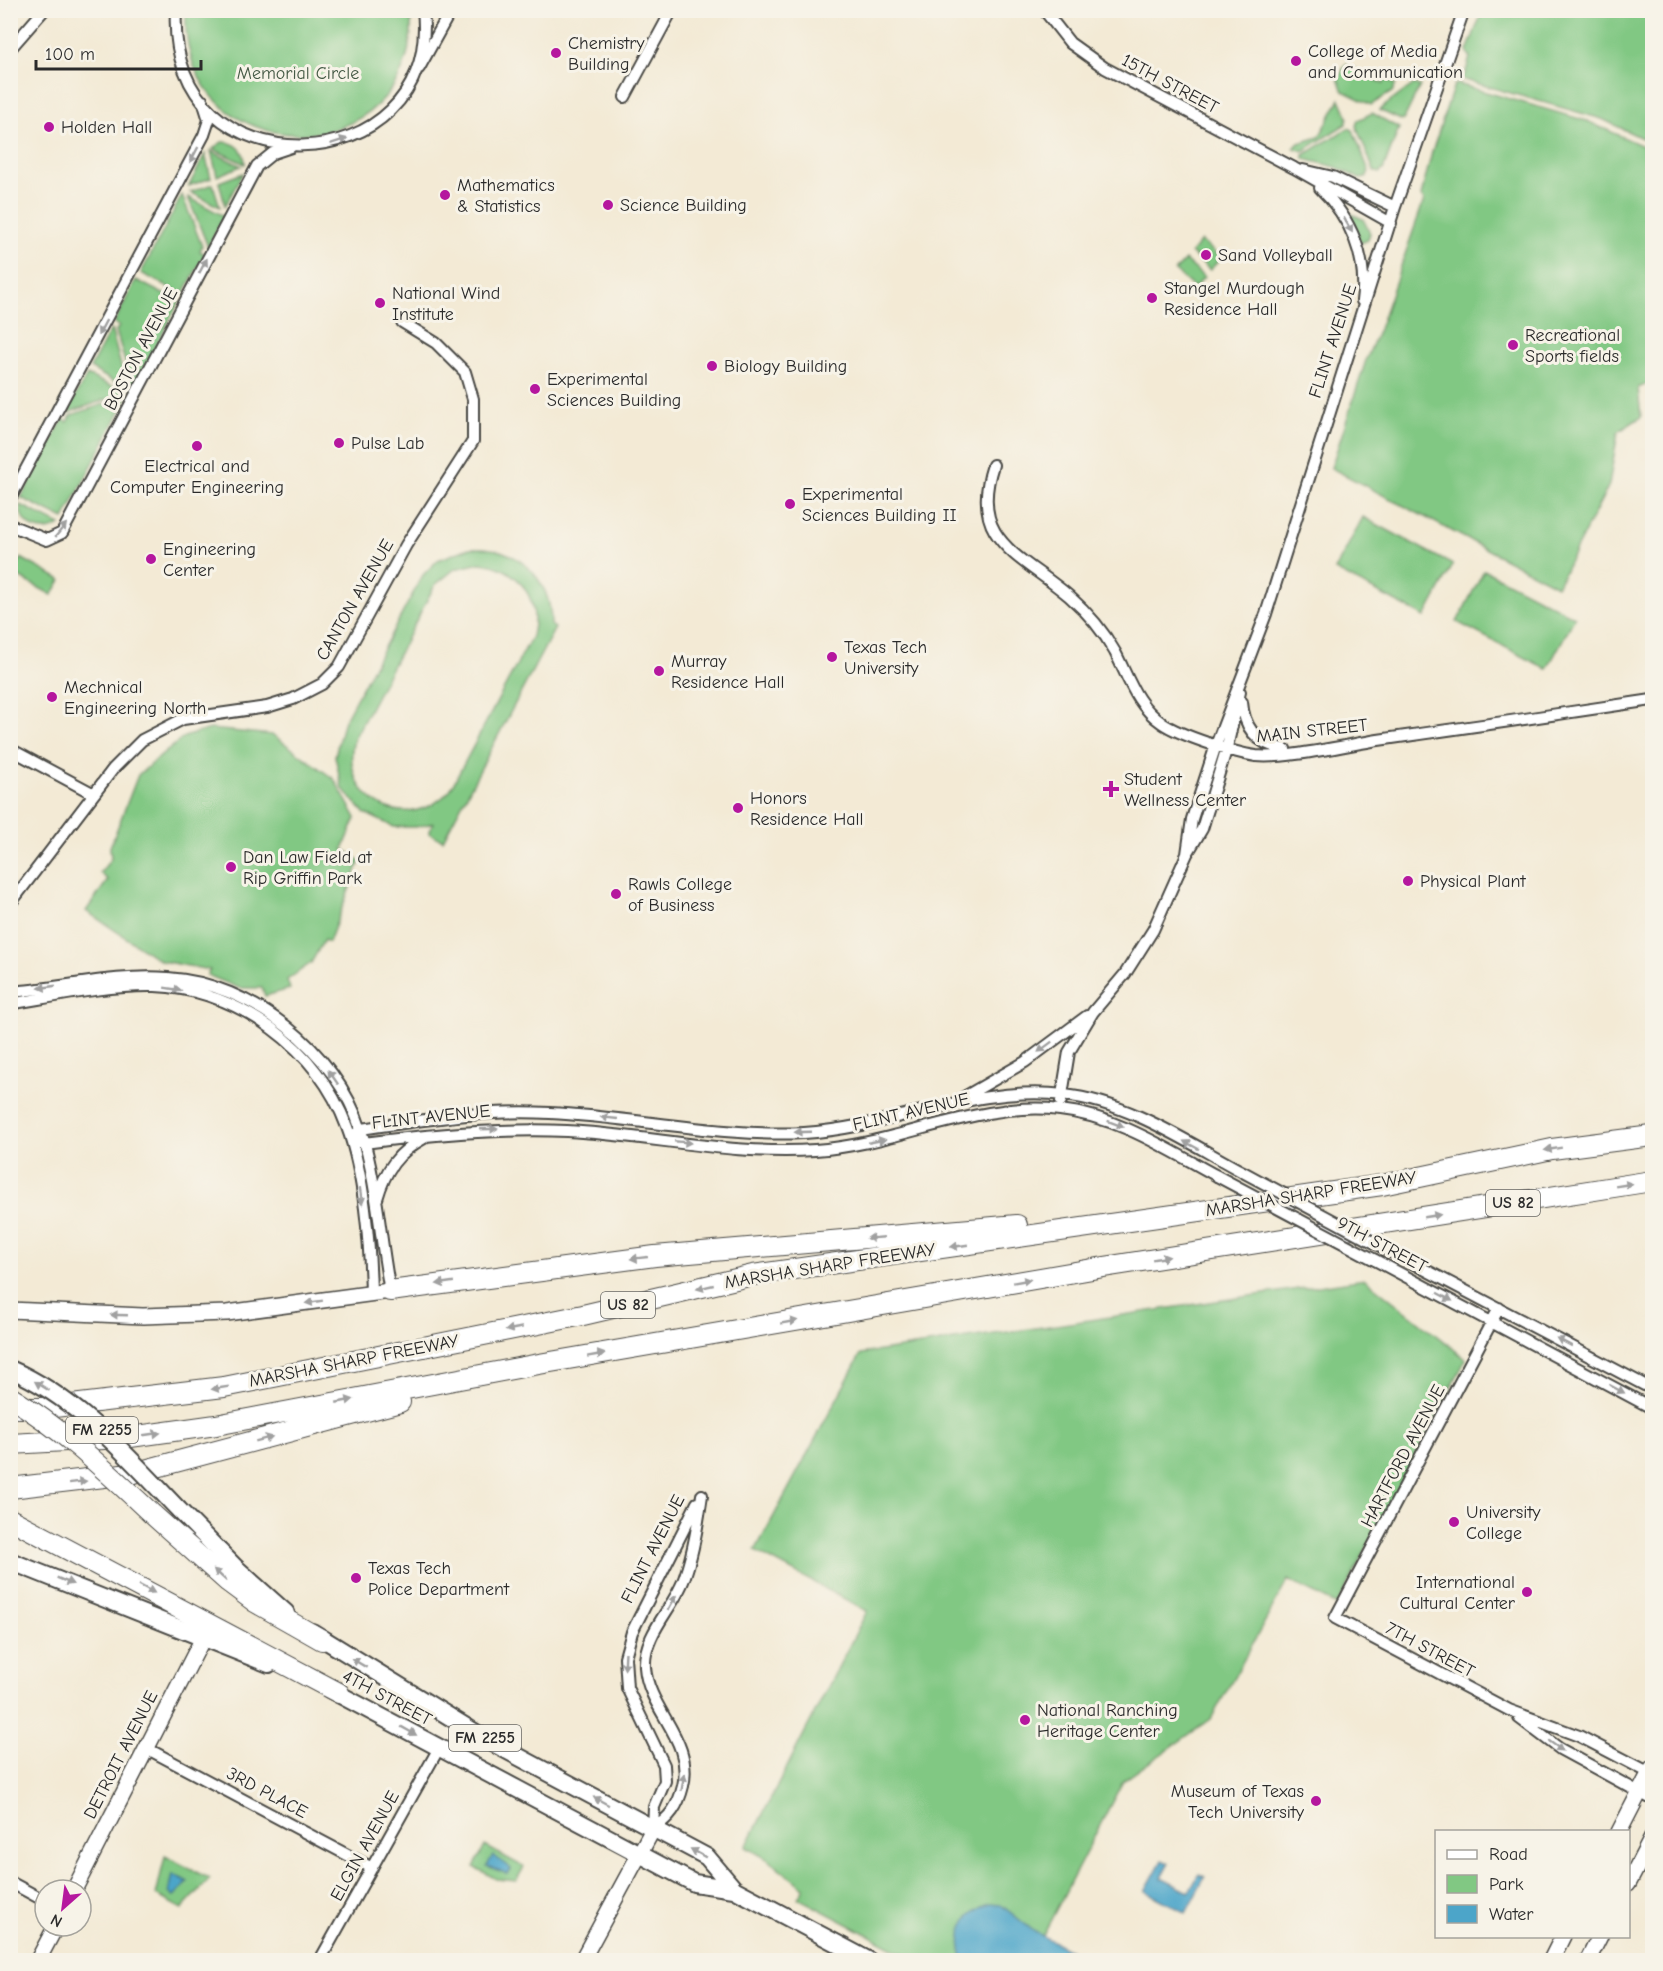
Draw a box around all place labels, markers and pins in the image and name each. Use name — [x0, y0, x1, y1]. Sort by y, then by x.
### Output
place label: Chemistry Building — [568, 33, 645, 75]
place label: College of Media and Communication — [1308, 41, 1463, 83]
marker: Chemistry Building — [549, 46, 563, 60]
marker: College of Media and Communication — [1289, 54, 1303, 68]
place label: Holden Hall — [61, 117, 152, 138]
marker: Holden Hall — [42, 120, 56, 134]
place label: Mathematics & Statistics — [457, 175, 555, 217]
marker: Mathematics & Statistics — [438, 188, 452, 202]
place label: Science Building — [620, 195, 747, 216]
marker: Science Building — [601, 198, 615, 212]
place label: Sand Volleyball — [1218, 245, 1333, 266]
marker: Sand Volleyball — [1199, 248, 1213, 262]
place label: Stangel Murdough Residence Hall — [1164, 278, 1305, 320]
place label: National Wind Institute — [392, 283, 500, 325]
marker: Stangel Murdough Residence Hall — [1145, 291, 1159, 305]
marker: National Wind Institute — [373, 296, 387, 310]
place label: Recreational Sports fields — [1525, 325, 1620, 367]
marker: Recreational Sports fields — [1506, 338, 1520, 352]
place label: Biology Building — [724, 356, 847, 377]
marker: Biology Building — [705, 359, 719, 373]
place label: Experimental Sciences Building — [547, 369, 681, 411]
marker: Experimental Sciences Building — [528, 382, 542, 396]
place label: Pulse Lab — [351, 433, 424, 454]
marker: Pulse Lab — [332, 436, 346, 450]
marker: Electrical and Computer Engineering — [190, 439, 204, 453]
place label: Electrical and Computer Engineering — [110, 456, 284, 498]
place label: Experimental Sciences Building II — [802, 484, 957, 526]
marker: Experimental Sciences Building II — [783, 497, 797, 511]
place label: Engineering Center — [163, 539, 256, 581]
marker: Engineering Center — [144, 552, 158, 566]
place label: Texas Tech University — [844, 637, 927, 679]
marker: Texas Tech University — [825, 650, 839, 664]
place label: Murray Residence Hall — [671, 651, 785, 693]
marker: Murray Residence Hall — [652, 664, 666, 678]
place label: Mechnical Engineering North — [64, 677, 206, 719]
marker: Mechnical Engineering North — [45, 690, 59, 704]
place label: Student Wellness Center — [1124, 769, 1247, 811]
marker: Student Wellness Center — [1102, 780, 1120, 798]
place label: Honors Residence Hall — [750, 788, 864, 830]
marker: Honors Residence Hall — [731, 801, 745, 815]
place label: Dan Law Field at Rip Griffin Park — [243, 847, 373, 889]
marker: Dan Law Field at Rip Griffin Park — [224, 860, 238, 874]
place label: Physical Plant — [1420, 871, 1527, 892]
place label: Rawls College of Business — [628, 874, 732, 916]
marker: Physical Plant — [1401, 874, 1415, 888]
marker: Rawls College of Business — [609, 887, 623, 901]
place label: University College — [1466, 1502, 1542, 1544]
marker: University College — [1447, 1515, 1461, 1529]
place label: Texas Tech Police Department — [368, 1558, 510, 1600]
marker: Texas Tech Police Department — [349, 1571, 363, 1585]
place label: International Cultural Center — [1400, 1572, 1516, 1614]
marker: International Cultural Center — [1520, 1585, 1534, 1599]
place label: National Ranching Heritage Center — [1037, 1700, 1178, 1742]
marker: National Ranching Heritage Center — [1018, 1713, 1032, 1727]
place label: Museum of Texas Tech University — [1171, 1781, 1305, 1823]
marker: Museum of Texas Tech University — [1309, 1794, 1323, 1808]

